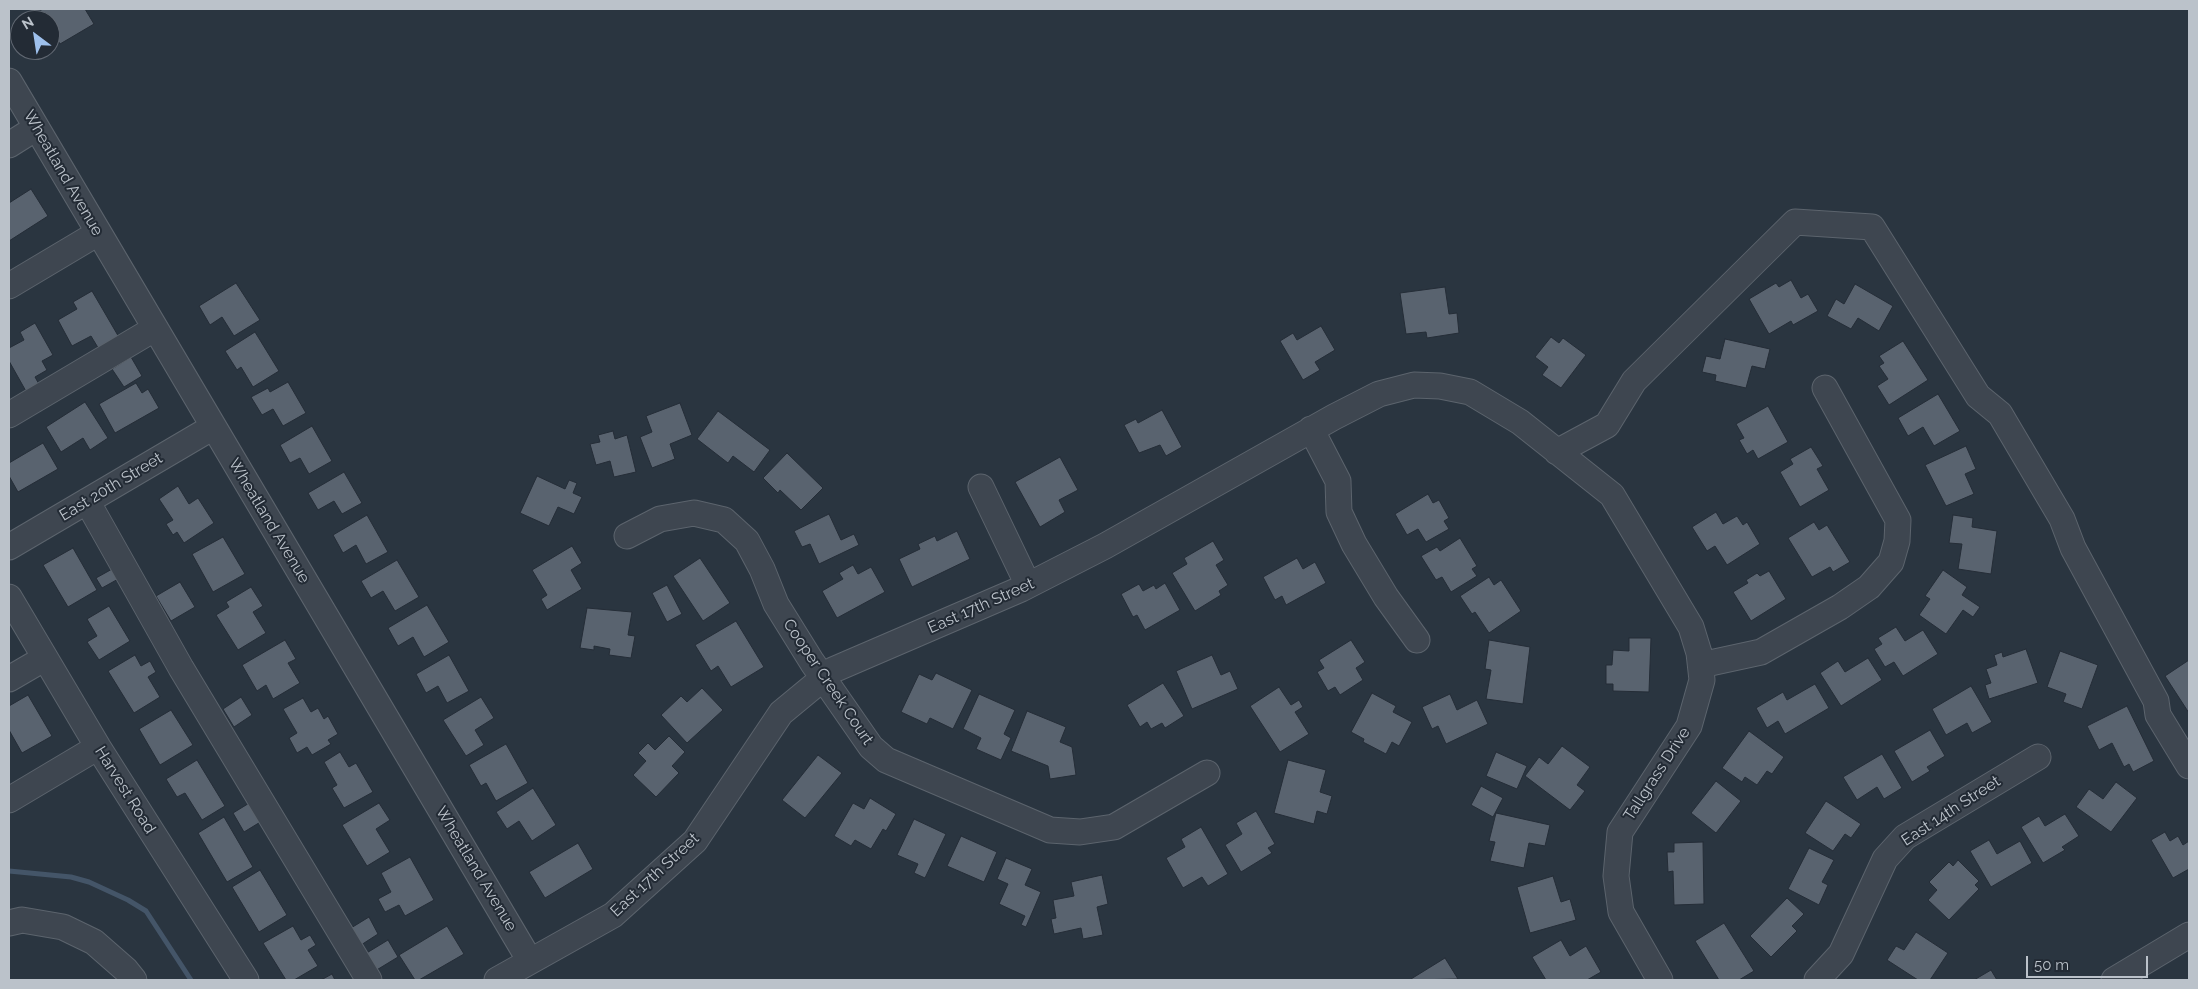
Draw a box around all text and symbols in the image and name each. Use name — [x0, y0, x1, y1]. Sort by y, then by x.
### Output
north arrow — [10, 10, 60, 60]
text: N — [19, 13, 36, 33]
street label: Wheatland Avenue — [19, 107, 107, 239]
street label: East 20th Street — [56, 449, 166, 525]
street label: Wheatland Avenue — [224, 455, 314, 587]
street label: East 17th Street — [925, 574, 1037, 638]
street label: Cooper Creek Court — [779, 615, 877, 749]
street label: Tallgrass Drive — [1620, 724, 1694, 824]
street label: Harvest Road — [91, 743, 159, 837]
street label: East 14th Street — [1898, 772, 2004, 850]
street label: Wheatland Avenue — [431, 803, 521, 935]
street label: East 17th Street — [607, 829, 703, 921]
scale bar — [2028, 946, 2150, 978]
text: 50 m — [2034, 956, 2069, 974]

